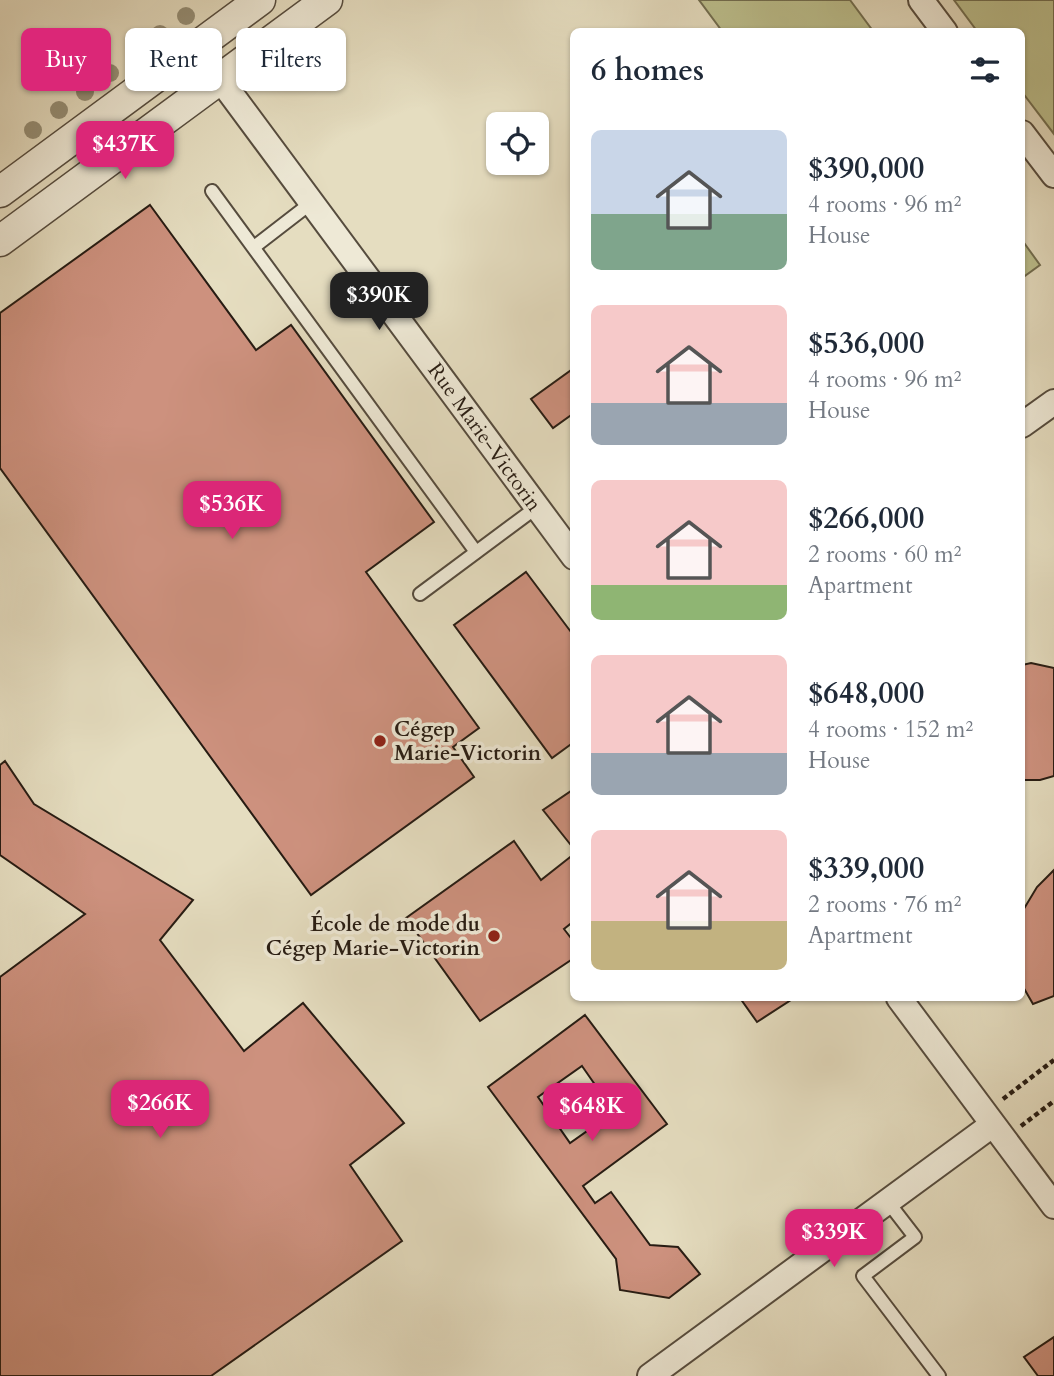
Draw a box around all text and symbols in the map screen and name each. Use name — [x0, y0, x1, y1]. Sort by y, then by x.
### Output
chip: Buy — [21, 28, 111, 91]
chip: Rent — [125, 28, 222, 91]
chip: Filters — [236, 28, 346, 91]
text: 6 homes — [591, 50, 704, 91]
icon: filters — [966, 51, 1004, 89]
map controls — [486, 112, 549, 175]
button: locate — [486, 112, 549, 175]
pin: $437K — [76, 122, 174, 181]
text: $437K — [92, 128, 158, 159]
text: $390,000 — [808, 148, 924, 189]
icon: home — [647, 158, 731, 242]
text: 4 rooms · 96 m² — [808, 189, 961, 220]
text: House — [808, 220, 870, 251]
pin: $390K — [330, 272, 428, 332]
text: $390K — [346, 279, 412, 310]
text: $536,000 — [808, 323, 924, 364]
icon: home — [647, 333, 731, 417]
street label: Rue Marie-Victorin — [421, 357, 548, 517]
text: 4 rooms · 96 m² — [808, 364, 961, 395]
text: House — [808, 395, 870, 426]
pin: $536K — [183, 482, 281, 541]
text: $536K — [199, 488, 265, 519]
text: $266,000 — [808, 498, 924, 539]
icon: home — [647, 508, 731, 592]
text: 2 rooms · 60 m² — [808, 539, 961, 570]
text: Apartment — [808, 570, 912, 601]
text: $648,000 — [808, 673, 924, 714]
icon: home — [647, 683, 731, 767]
text: 4 rooms · 152 m² — [808, 714, 973, 745]
place label: Cégep Marie-Victorin — [394, 715, 542, 768]
marker: Cégep Marie-Victorin — [372, 733, 388, 749]
text: House — [808, 745, 870, 776]
text: $339,000 — [808, 848, 924, 889]
icon: home — [647, 858, 731, 942]
text: 2 rooms · 76 m² — [808, 889, 961, 920]
place label: École de mode du Cégep Marie-Victorin — [266, 910, 480, 963]
text: Apartment — [808, 920, 912, 951]
marker: École de mode du Cégep Marie-Victorin — [486, 928, 502, 944]
pin: $266K — [111, 1080, 209, 1140]
pin: $648K — [543, 1084, 641, 1143]
text: $266K — [127, 1087, 193, 1118]
text: $648K — [559, 1090, 625, 1121]
pin: $339K — [785, 1210, 883, 1269]
text: $339K — [801, 1216, 867, 1247]

